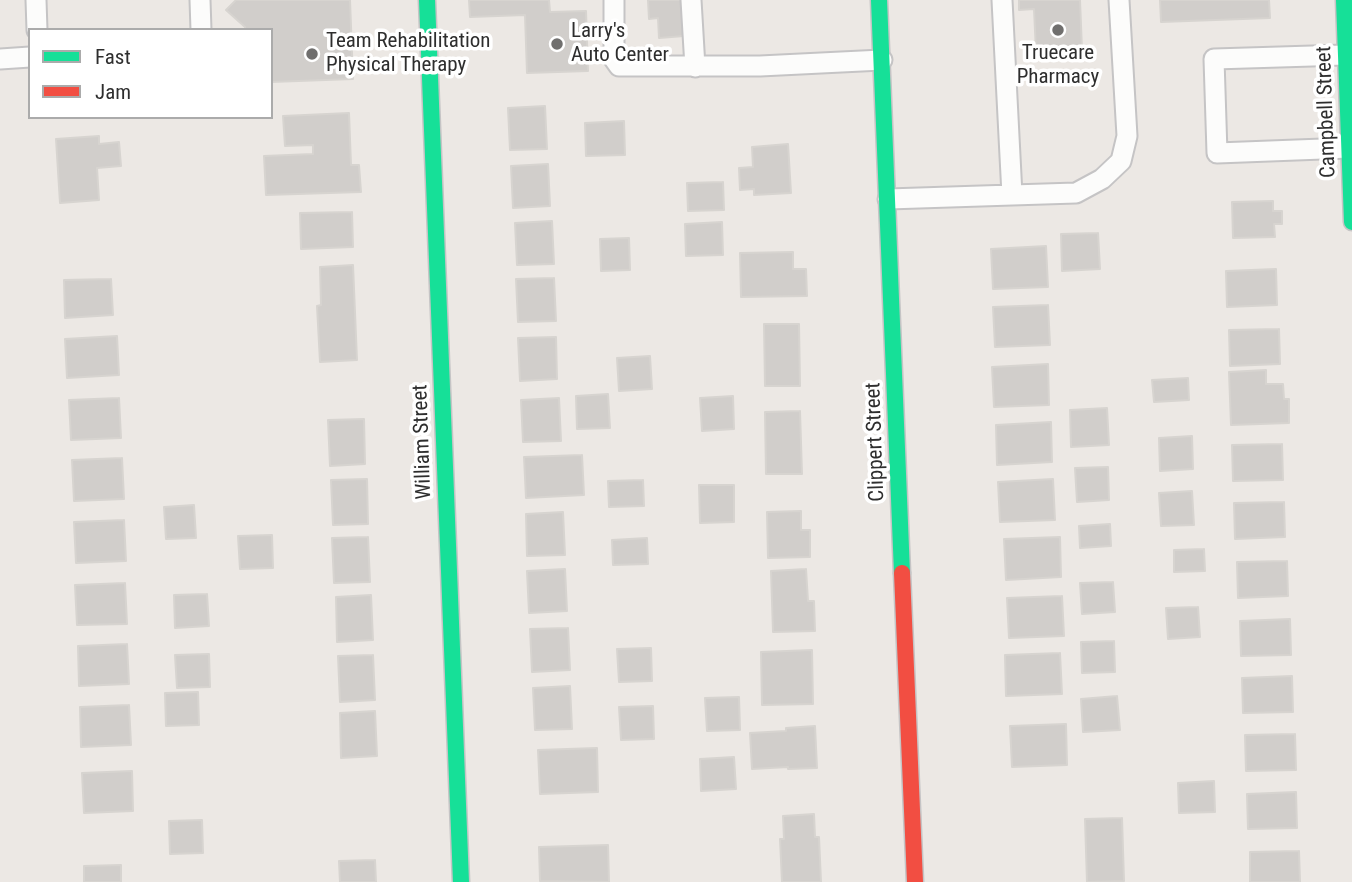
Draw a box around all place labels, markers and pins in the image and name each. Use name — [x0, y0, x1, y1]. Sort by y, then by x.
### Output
place label: Larry's Auto Center — [571, 19, 669, 69]
marker: Truecare Pharmacy — [1050, 22, 1066, 38]
place label: Team Rehabilitation Physical Therapy — [326, 29, 490, 79]
marker: Larry's Auto Center — [549, 36, 565, 52]
place label: Truecare Pharmacy — [1017, 41, 1099, 91]
marker: Team Rehabilitation Physical Therapy — [304, 46, 320, 62]

